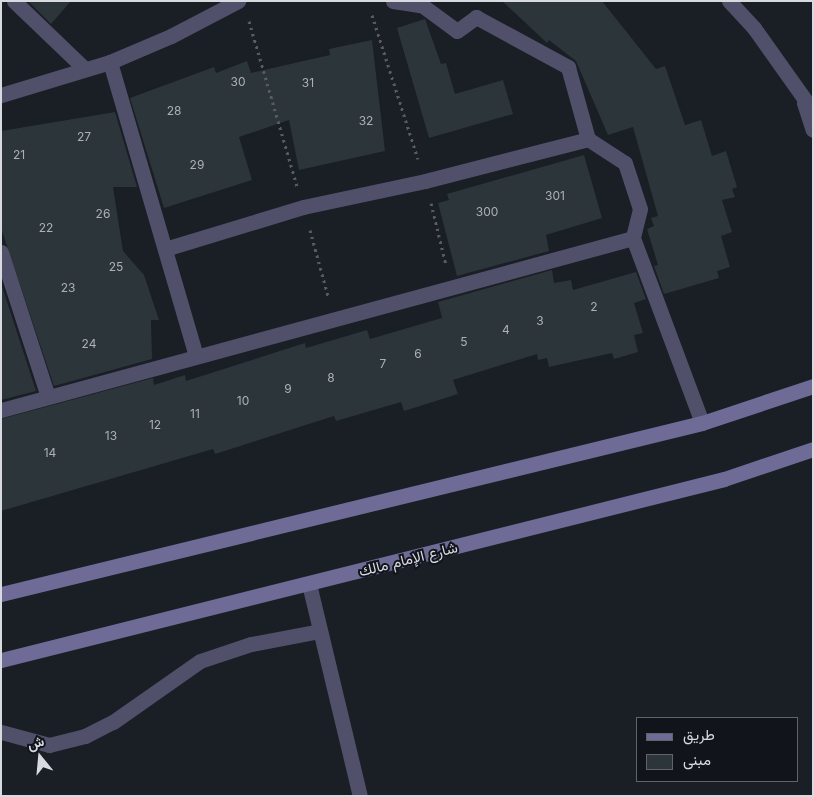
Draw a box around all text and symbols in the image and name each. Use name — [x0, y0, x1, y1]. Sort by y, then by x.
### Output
house number: 30 — [231, 75, 245, 89]
house number: 31 — [302, 76, 314, 90]
house number: 28 — [167, 104, 181, 118]
house number: 32 — [359, 114, 373, 128]
house number: 27 — [77, 130, 91, 144]
house number: 21 — [13, 148, 25, 162]
house number: 29 — [190, 158, 204, 172]
house number: 301 — [545, 189, 565, 203]
house number: 300 — [476, 205, 498, 219]
house number: 26 — [96, 207, 110, 221]
house number: 22 — [39, 221, 53, 235]
house number: 25 — [109, 260, 123, 274]
house number: 23 — [61, 281, 75, 295]
house number: 2 — [590, 300, 598, 314]
house number: 3 — [536, 314, 544, 328]
house number: 4 — [502, 323, 510, 337]
house number: 5 — [460, 335, 468, 349]
house number: 24 — [82, 337, 96, 351]
house number: 6 — [414, 347, 422, 361]
house number: 7 — [380, 357, 386, 371]
house number: 8 — [327, 371, 335, 385]
house number: 9 — [284, 382, 292, 396]
house number: 10 — [237, 394, 249, 408]
house number: 11 — [190, 407, 200, 421]
house number: 12 — [149, 418, 161, 432]
house number: 13 — [105, 429, 117, 443]
house number: 14 — [44, 446, 56, 460]
street label: شارع الإمام مالك — [357, 538, 459, 580]
legend — [636, 717, 799, 782]
text: طريق — [683, 725, 715, 744]
north arrow — [15, 732, 65, 782]
text: ش — [25, 732, 46, 753]
text: مبنى — [683, 750, 711, 769]

